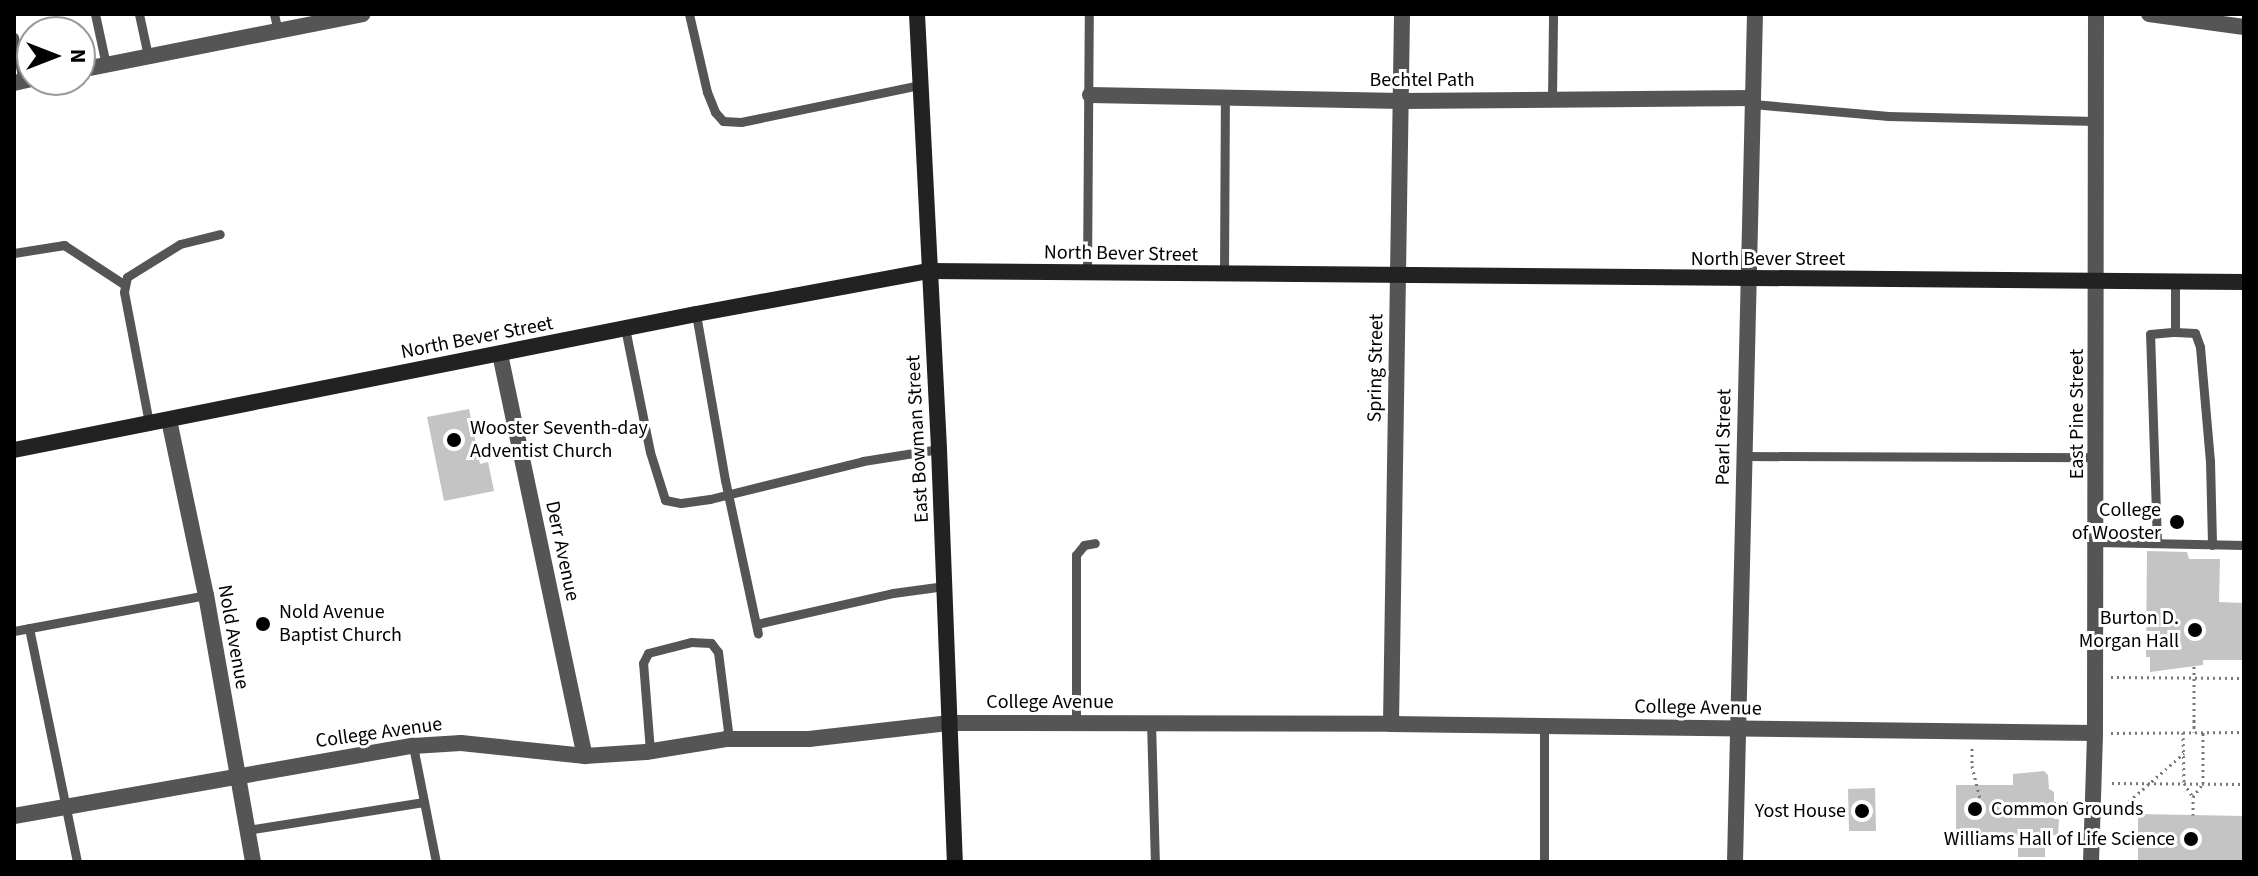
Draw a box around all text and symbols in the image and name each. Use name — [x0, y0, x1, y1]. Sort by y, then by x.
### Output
north arrow — [16, 16, 96, 96]
text: N — [62, 49, 94, 63]
street label: Bechtel Path — [1369, 68, 1475, 92]
street label: North Bever Street — [1044, 241, 1198, 267]
street label: North Bever Street — [1691, 247, 1845, 271]
street label: North Bever Street — [399, 311, 555, 365]
street label: Spring Street — [1363, 313, 1389, 423]
street label: East Pine Street — [2065, 349, 2089, 479]
street label: East Bowman Street — [902, 355, 934, 523]
street label: Pearl Street — [1711, 388, 1737, 486]
place label: Wooster Seventh-day Adventist Church — [470, 416, 648, 463]
marker: Wooster Seventh-day Adventist Church — [445, 431, 463, 449]
place label: College of Wooster — [2072, 498, 2161, 545]
street label: Derr Avenue — [540, 499, 584, 603]
marker: College of Wooster — [2168, 513, 2186, 531]
street label: Nold Avenue — [212, 583, 254, 691]
place label: Nold Avenue Baptist Church — [279, 600, 402, 647]
place label: Burton D. Morgan Hall — [2079, 606, 2179, 653]
marker: Nold Avenue Baptist Church — [254, 615, 272, 633]
marker: Burton D. Morgan Hall — [2186, 621, 2204, 639]
street label: College Avenue — [986, 690, 1114, 714]
street label: College Avenue — [1634, 695, 1762, 721]
street label: College Avenue — [314, 712, 444, 754]
place label: Common Grounds — [1991, 797, 2143, 821]
place label: Yost House — [1755, 799, 1846, 823]
marker: Common Grounds — [1966, 800, 1984, 818]
marker: Yost House — [1853, 802, 1871, 820]
place label: Williams Hall of Life Science — [1944, 827, 2175, 851]
marker: Williams Hall of Life Science — [2182, 830, 2200, 848]

